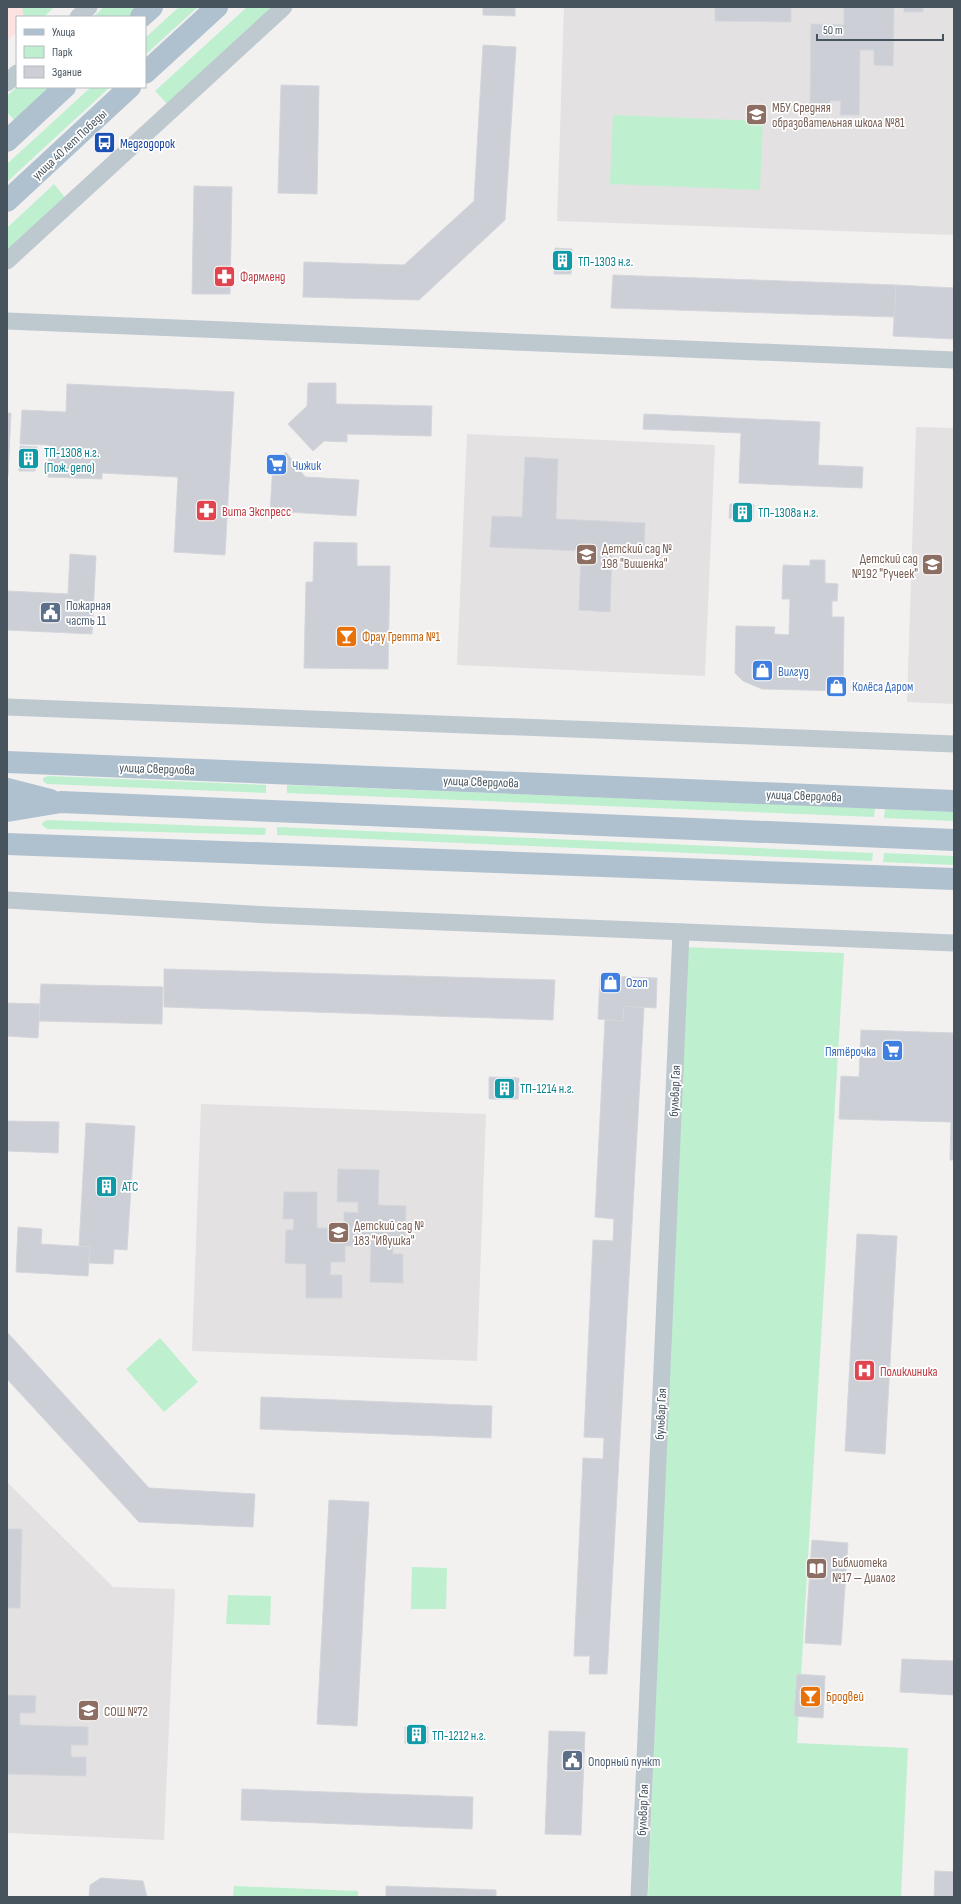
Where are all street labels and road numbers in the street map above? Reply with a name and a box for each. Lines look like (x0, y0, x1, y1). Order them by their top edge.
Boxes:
street label: улица 40 лет Победы (29, 106, 110, 183)
street label: улица Свердлова (119, 760, 195, 778)
street label: улица Свердлова (443, 773, 519, 791)
street label: улица Свердлова (766, 787, 842, 805)
street label: бульвар Гая (666, 1065, 684, 1117)
street label: бульвар Гая (652, 1388, 670, 1440)
street label: бульвар Гая (634, 1784, 652, 1836)

